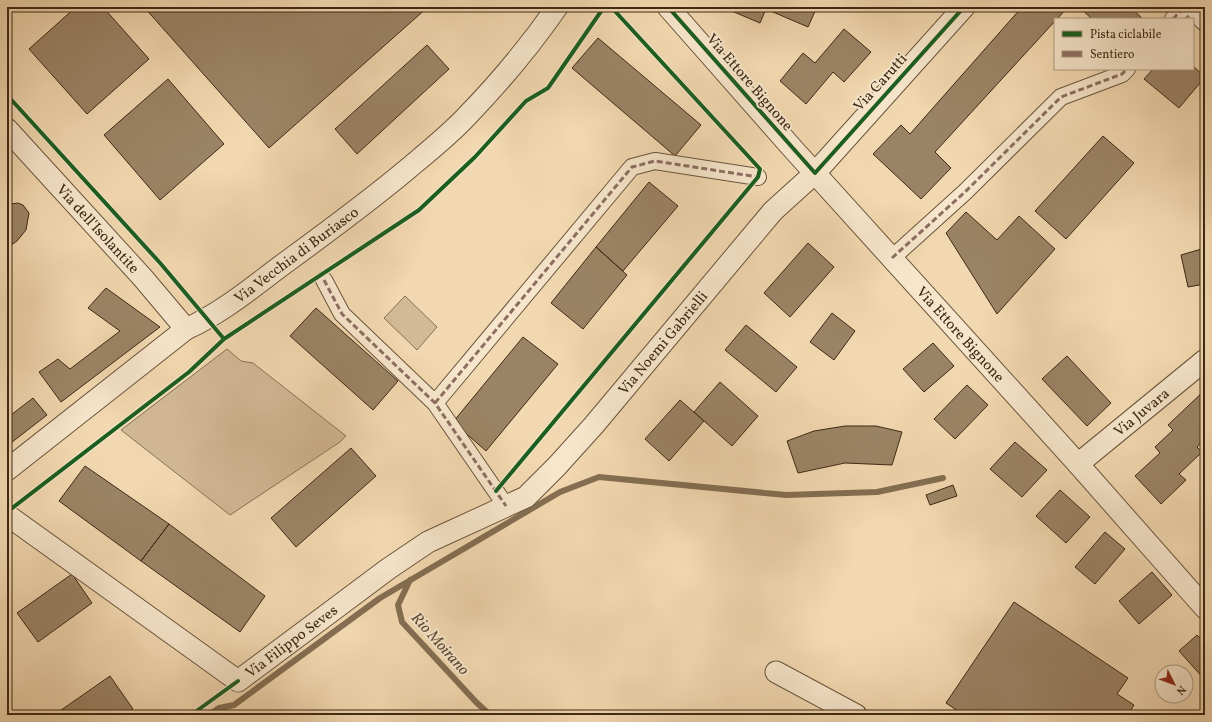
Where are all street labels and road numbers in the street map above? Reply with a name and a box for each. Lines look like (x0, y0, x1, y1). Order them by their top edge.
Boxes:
street label: Via Ettore Bignone (701, 30, 797, 136)
street label: Via Carutti (849, 49, 913, 117)
street label: Via dell'Isolantite (51, 180, 143, 279)
street label: Via Vecchia di Buriasco (231, 203, 364, 309)
street label: Via Ettore Bignone (911, 283, 1008, 388)
street label: Via Noemi Gabrielli (614, 287, 714, 400)
street label: Via Juvara (1110, 384, 1175, 442)
street label: Via Filippo Seves (242, 601, 343, 684)

